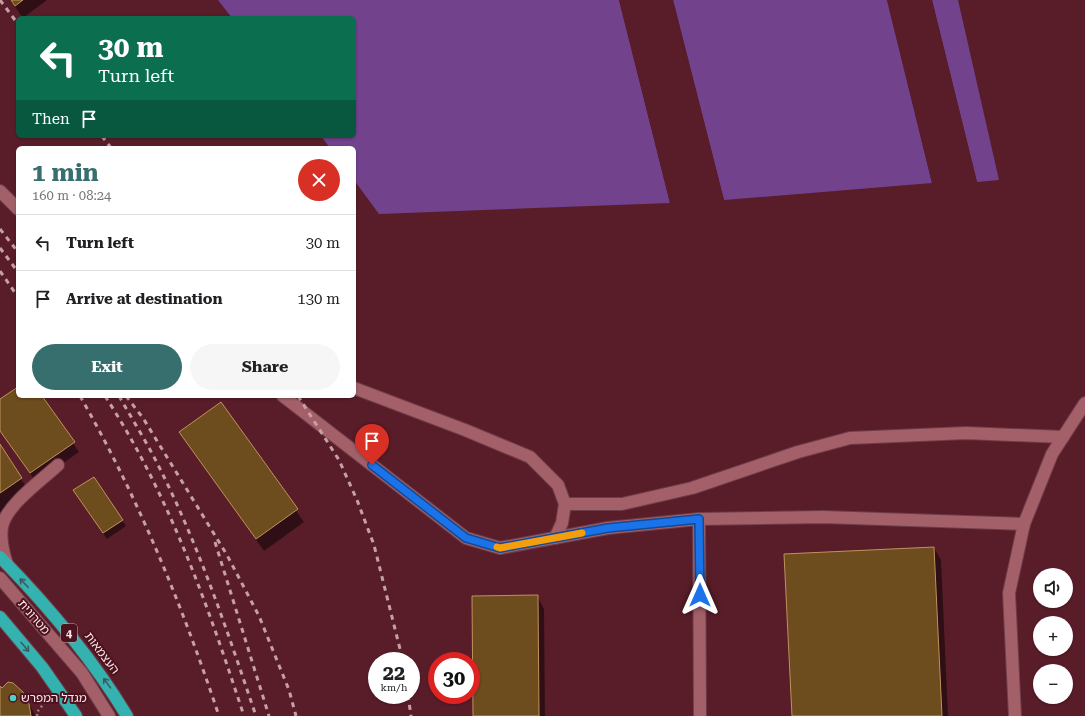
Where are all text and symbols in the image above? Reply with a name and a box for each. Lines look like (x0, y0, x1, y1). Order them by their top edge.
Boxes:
text: 30 m (98, 31, 163, 64)
icon: left (32, 32, 84, 84)
text: Turn left (98, 65, 174, 86)
icon: arrive (78, 108, 100, 130)
text: Then (32, 110, 70, 128)
text: 1 min (32, 159, 99, 187)
button: close (298, 159, 340, 201)
text: 160 m · 08:24 (32, 188, 111, 203)
icon: left (32, 232, 54, 254)
text: Turn left (66, 234, 134, 252)
text: 30 m (306, 234, 340, 252)
icon: arrive (32, 288, 54, 310)
text: Arrive at destination (66, 290, 222, 308)
text: 130 m (297, 290, 340, 308)
button: Exit (32, 344, 182, 390)
button: Share (190, 344, 340, 390)
pin (355, 424, 389, 465)
icon: arrive (361, 430, 383, 452)
map controls (1033, 568, 1073, 704)
button: sound (1033, 568, 1073, 608)
position arrow (679, 574, 721, 616)
one-way arrow (19, 578, 29, 588)
street label: מטרונית (15, 597, 53, 637)
button: + (1033, 616, 1073, 656)
road number: 4 (61, 624, 77, 642)
street label: העצמאות (82, 629, 122, 677)
one-way arrow (20, 641, 29, 652)
speed limit sign: 30 (428, 652, 480, 704)
text: 22 (383, 661, 405, 685)
button: − (1033, 664, 1073, 704)
one-way arrow (102, 678, 111, 689)
text: km/h (381, 682, 407, 693)
place label: מגדל המפרש (21, 691, 87, 705)
marker: מגדל המפרש (8, 693, 18, 703)

